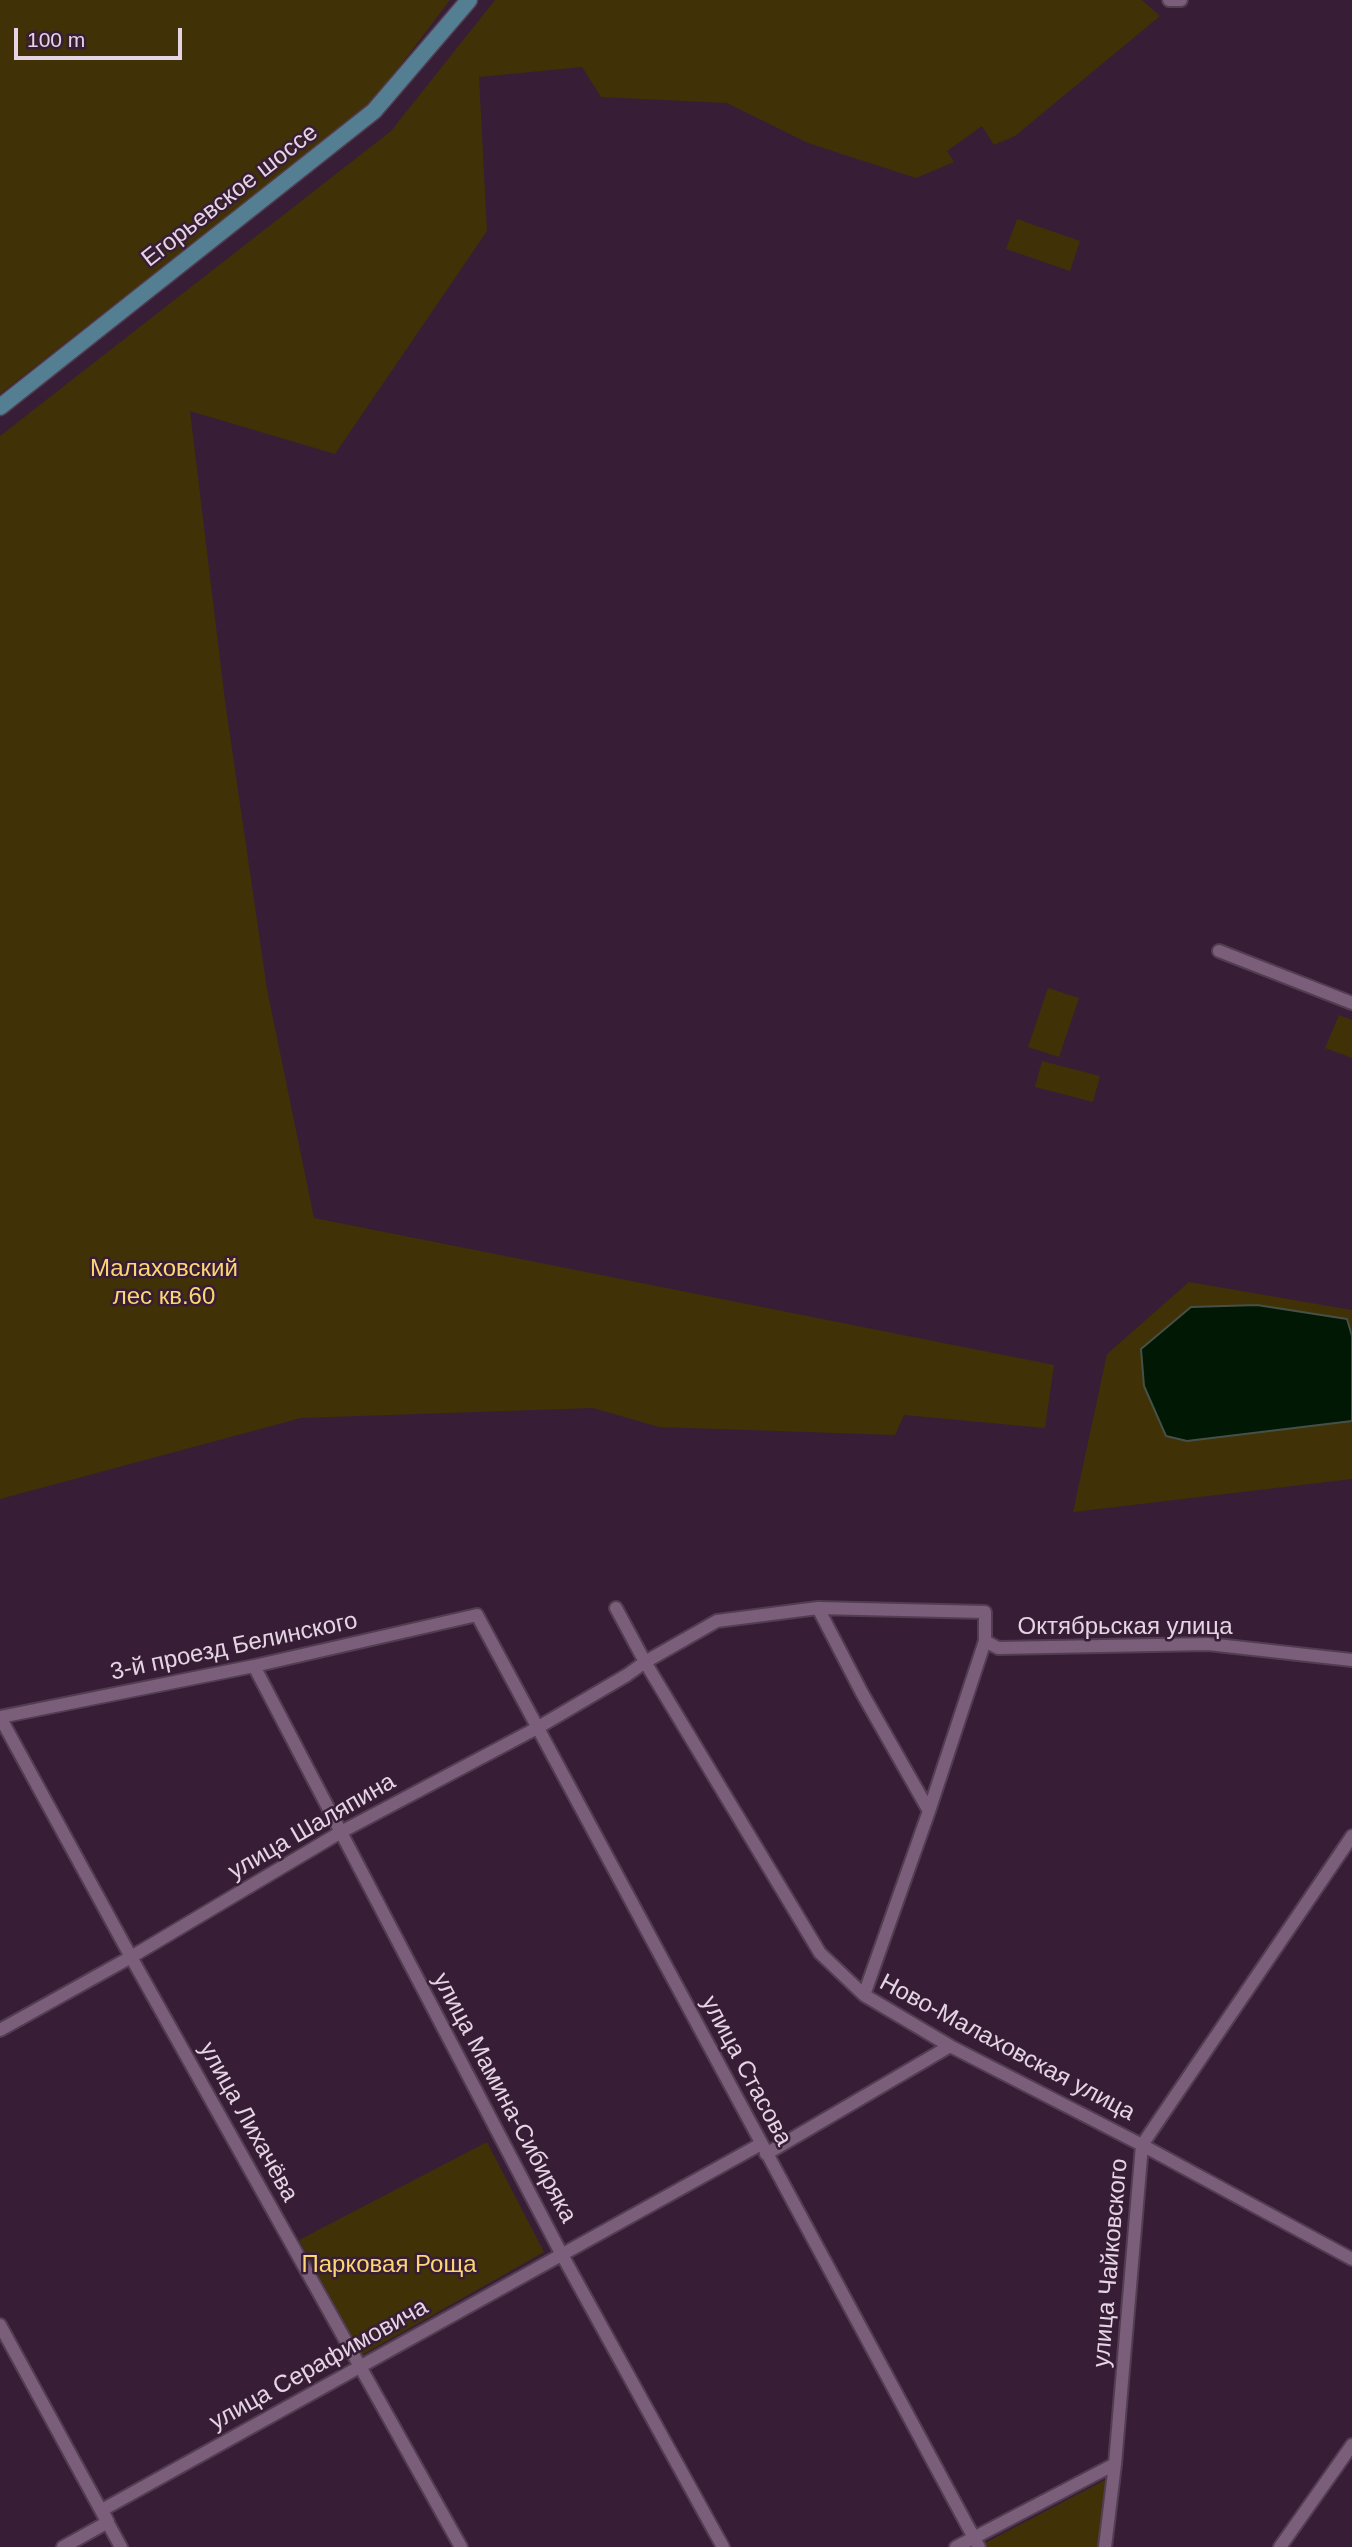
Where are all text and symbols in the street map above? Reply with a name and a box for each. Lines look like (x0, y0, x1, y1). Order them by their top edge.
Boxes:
scale bar (18, 14, 186, 58)
text: 100 m (27, 28, 85, 51)
street label: Егорьевское шоссе (136, 118, 324, 274)
park label: Малаховский лес кв.60 (90, 1255, 238, 1311)
street label: 3-й проезд Белинского (108, 1607, 360, 1687)
street label: Октябрьская улица (1017, 1613, 1233, 1641)
street label: улица Шаляпина (223, 1768, 401, 1886)
street label: улица Мамина-Сибиряка (426, 1968, 582, 2228)
street label: Ново-Малаховская улица (874, 1968, 1140, 2128)
street label: улица Стасова (694, 1991, 798, 2151)
street label: улица Лихачёва (192, 2037, 304, 2207)
street label: улица Чайковского (1088, 2157, 1134, 2369)
park label: Парковая Роща (302, 2251, 476, 2279)
street label: улица Серафимовича (205, 2293, 433, 2437)

